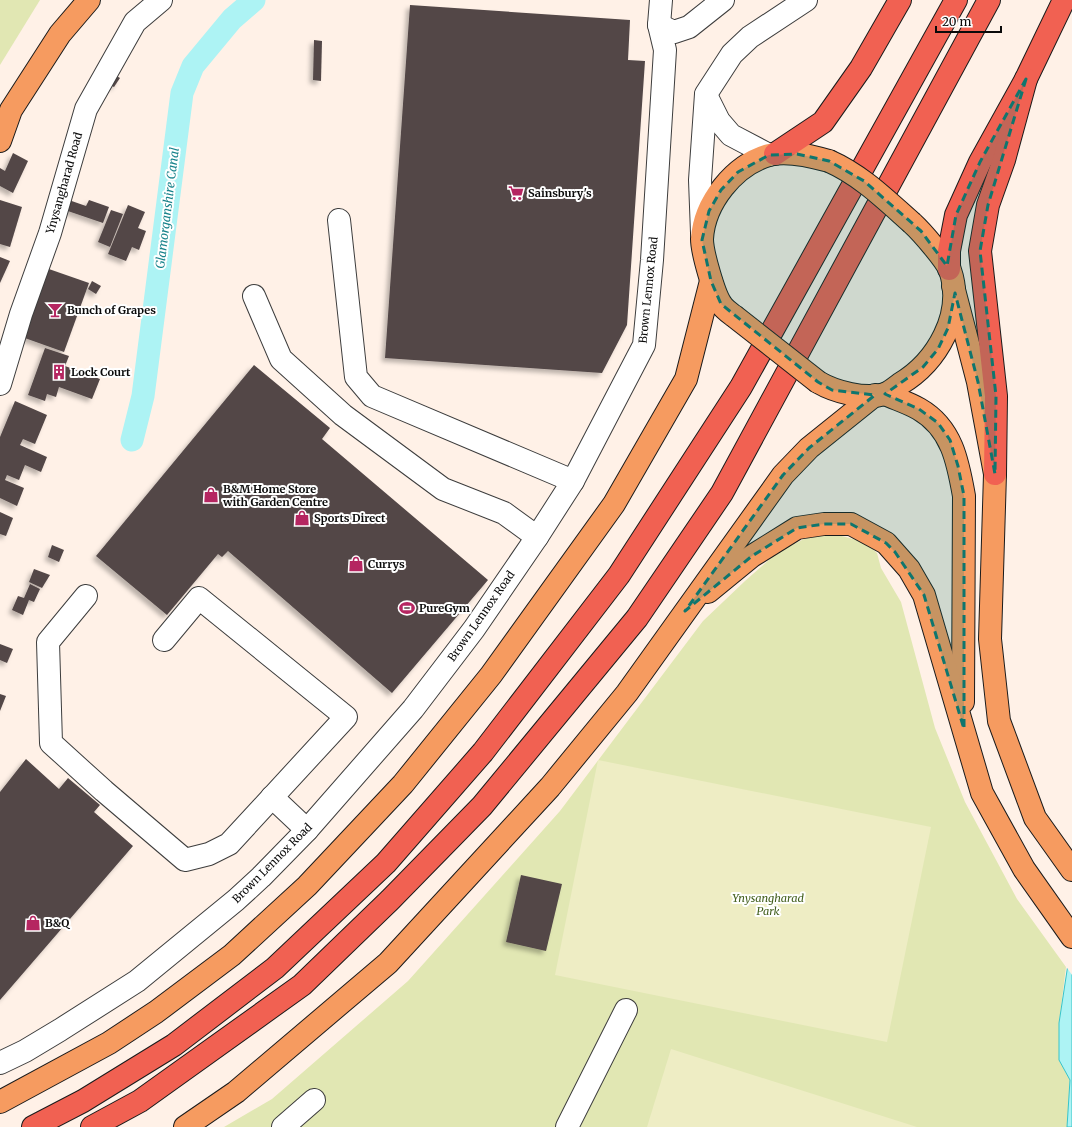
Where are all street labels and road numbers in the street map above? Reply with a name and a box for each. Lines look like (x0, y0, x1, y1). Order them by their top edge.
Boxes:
street label: Ynysangharad Road (43, 130, 85, 236)
street label: Brown Lennox Road (635, 236, 661, 344)
street label: Brown Lennox Road (445, 568, 518, 664)
street label: Brown Lennox Road (229, 820, 315, 906)

